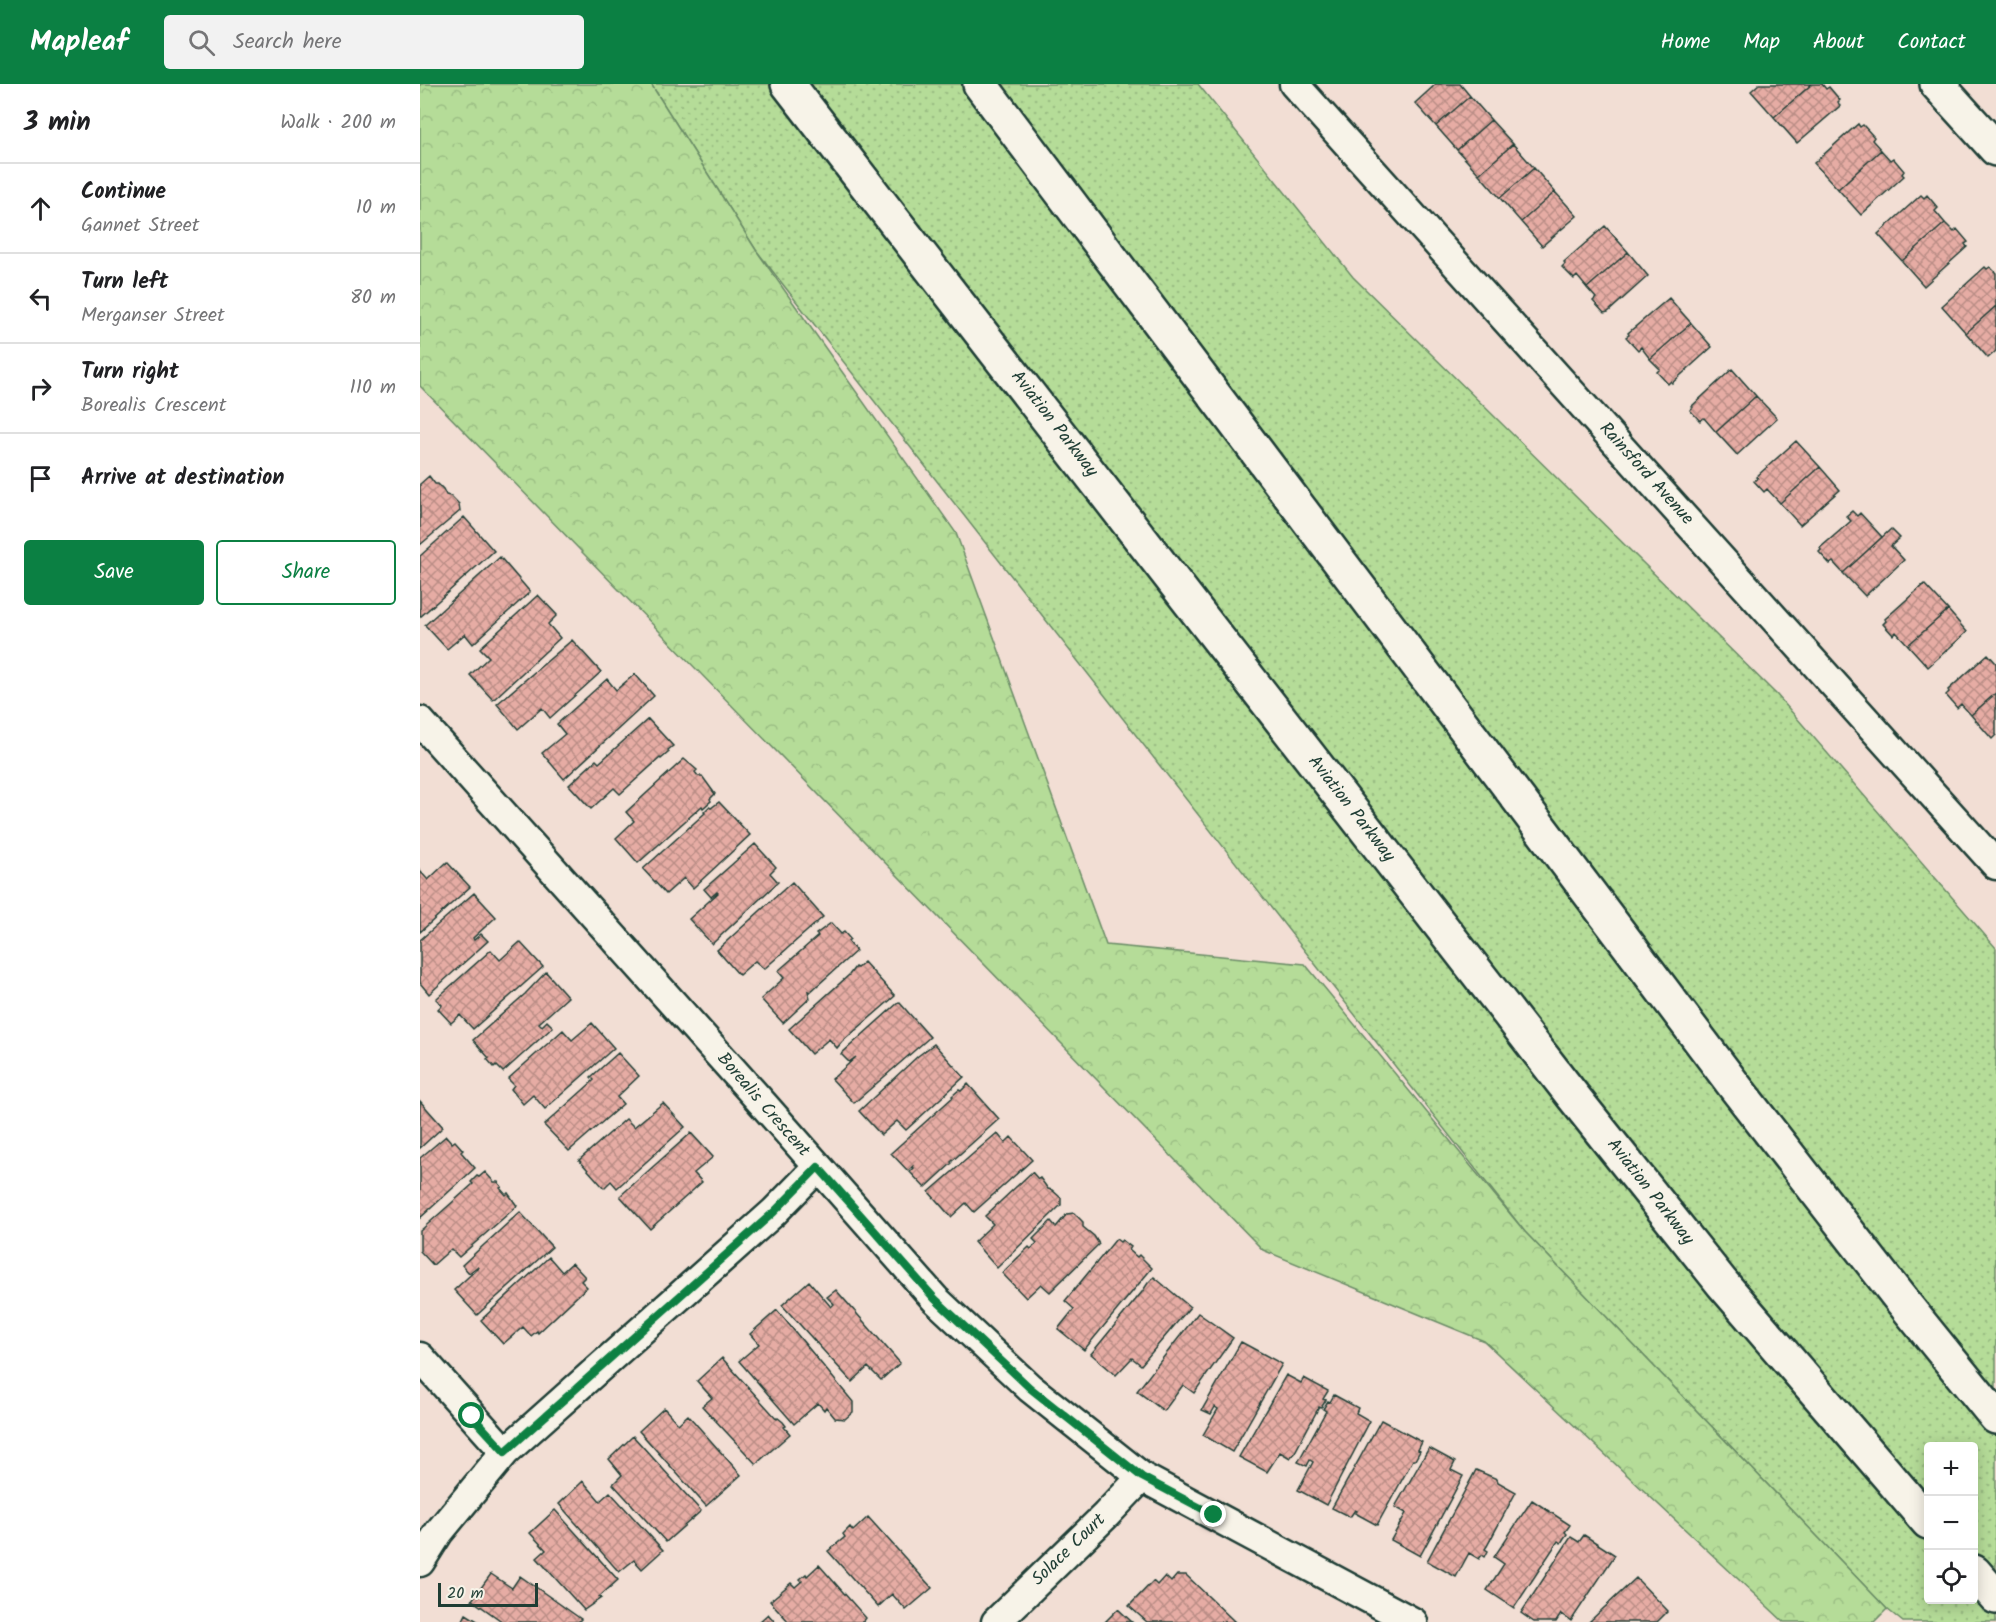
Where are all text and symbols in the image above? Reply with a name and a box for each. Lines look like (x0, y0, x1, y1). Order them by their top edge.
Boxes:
search box (164, 15, 584, 69)
text: Mapleaf (30, 20, 128, 65)
text: Search here (233, 25, 342, 60)
icon: search (185, 26, 218, 59)
text: Home (1661, 26, 1710, 59)
text: Map (1743, 26, 1780, 59)
text: About (1813, 26, 1864, 59)
text: Contact (1897, 26, 1966, 59)
text: 3 min (24, 102, 91, 144)
text: Walk · 200 m (280, 107, 396, 139)
text: Continue (81, 175, 166, 210)
icon: ahead (24, 192, 57, 225)
text: 10 m (356, 192, 396, 224)
text: Gannet Street (81, 210, 199, 242)
text: Turn left (81, 265, 168, 300)
icon: left (24, 282, 57, 315)
text: 80 m (350, 282, 396, 314)
text: Merganser Street (81, 300, 225, 332)
text: Turn right (81, 355, 179, 390)
street label: Aviation Parkway (1003, 364, 1106, 484)
icon: right (24, 372, 57, 405)
text: 110 m (350, 372, 396, 404)
text: Borealis Crescent (81, 390, 226, 422)
street label: Rainsford Avenue (1592, 416, 1700, 532)
text: Arrive at destination (81, 461, 284, 496)
icon: arrive (24, 462, 57, 495)
button: Save (24, 540, 204, 605)
button: Share (216, 540, 396, 605)
street label: Aviation Parkway (1300, 749, 1403, 869)
street label: Borealis Crescent (709, 1046, 818, 1165)
street label: Aviation Parkway (1599, 1132, 1702, 1252)
route start (458, 1402, 484, 1428)
map controls (1924, 1442, 1978, 1604)
button: + (1924, 1442, 1978, 1496)
button: − (1924, 1496, 1978, 1550)
route end (1200, 1501, 1226, 1527)
street label: Solace Court (1025, 1506, 1114, 1593)
button: locate (1924, 1550, 1978, 1604)
scale bar (438, 1580, 538, 1608)
text: 20 m (447, 1581, 483, 1606)

